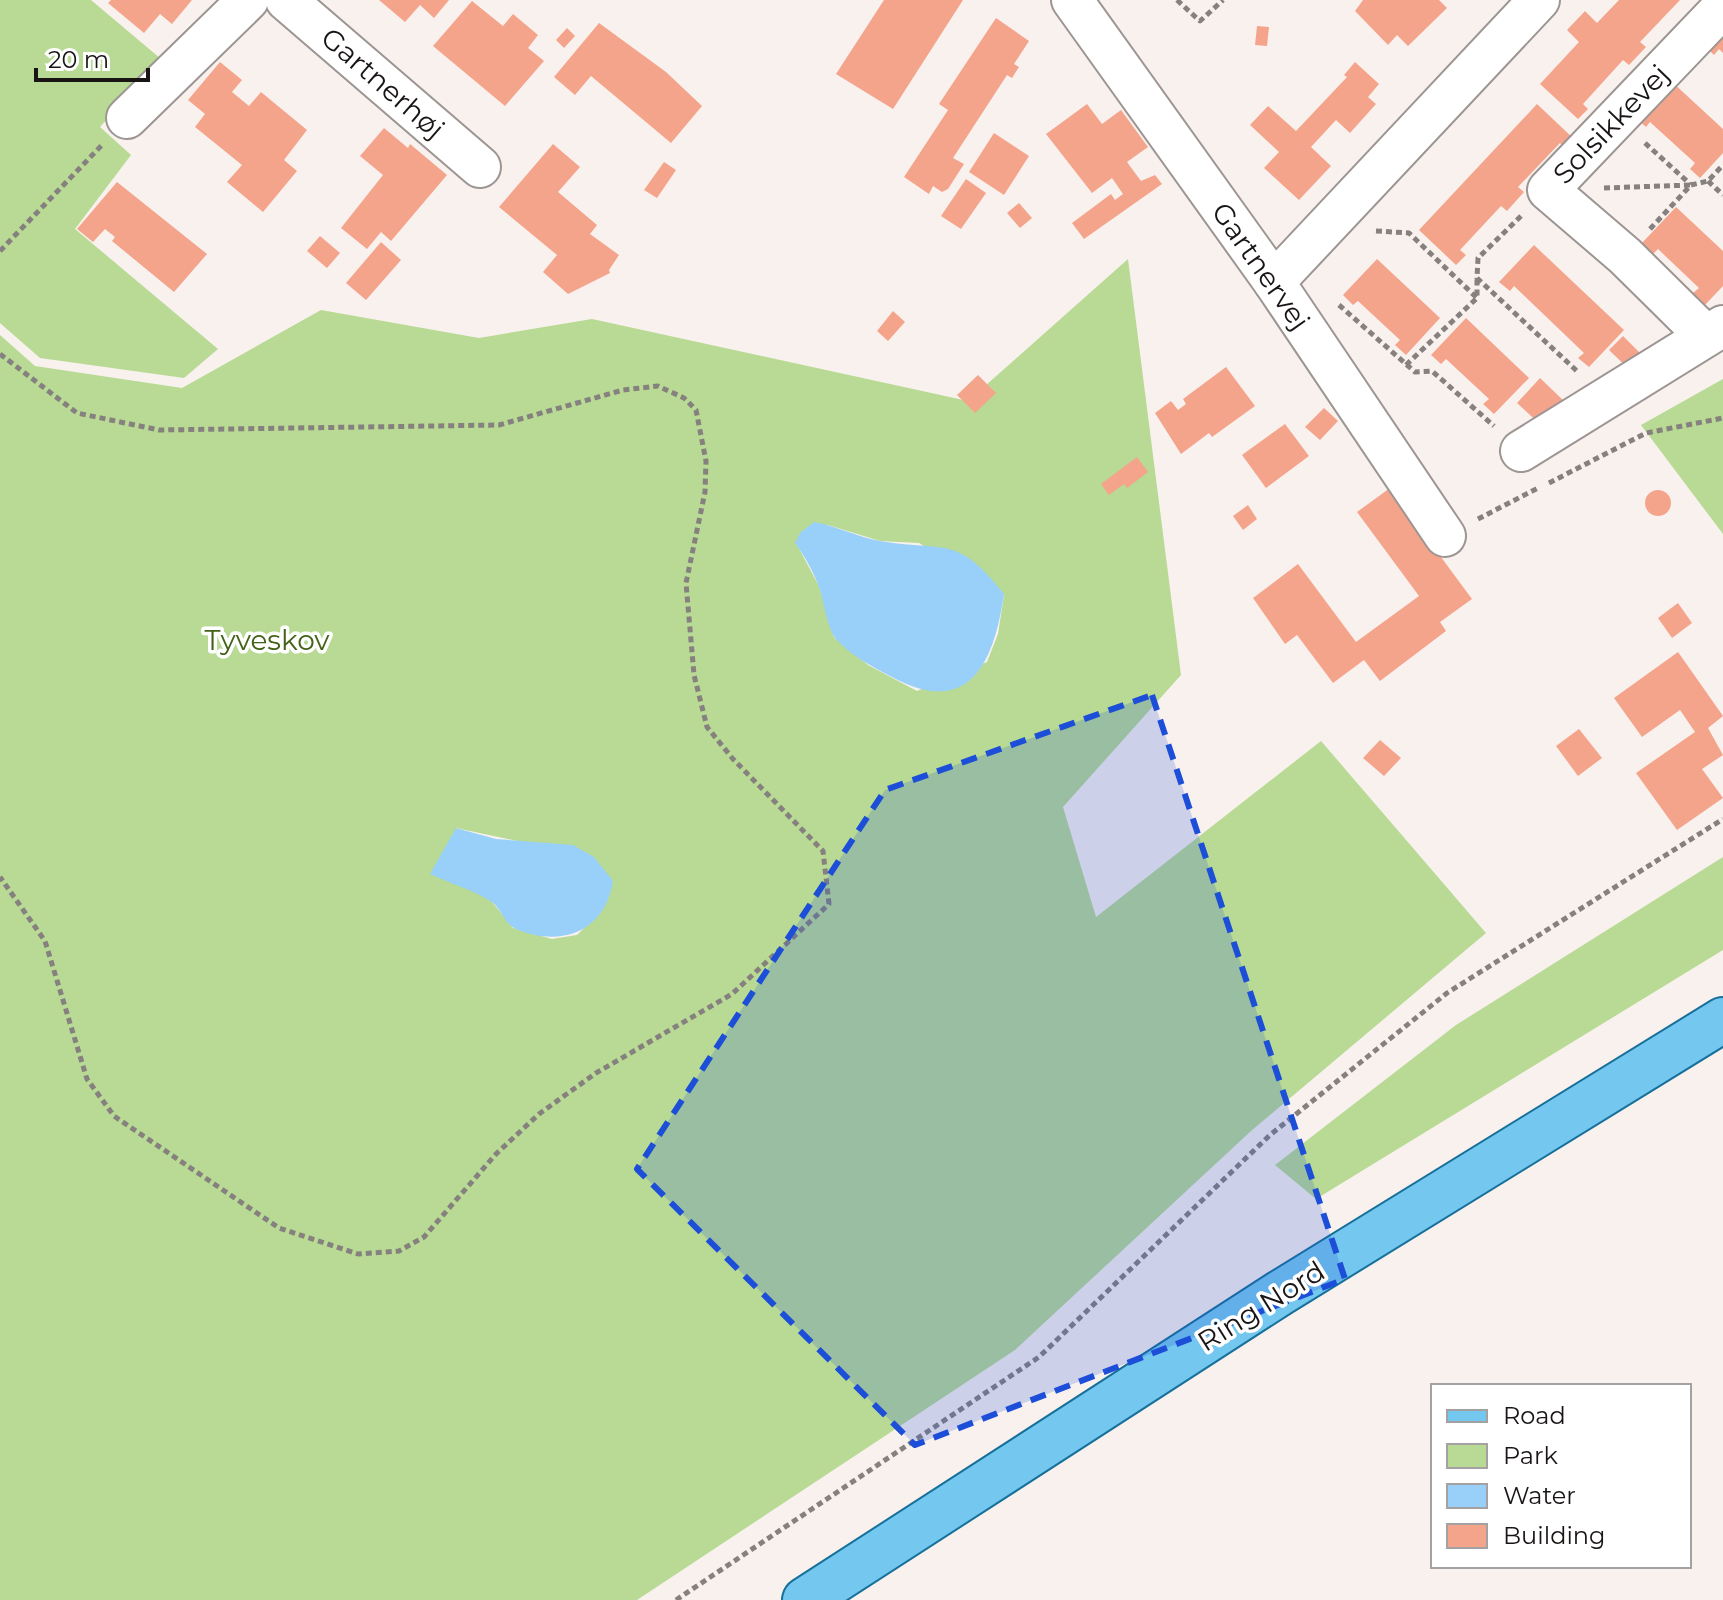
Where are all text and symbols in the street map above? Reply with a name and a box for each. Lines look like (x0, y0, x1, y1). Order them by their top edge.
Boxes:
street label: Gartnerhøj (314, 20, 452, 146)
scale bar (36, 32, 148, 82)
text: 20 m (48, 45, 109, 74)
street label: Solsikkevej (1546, 57, 1676, 191)
street label: Gartnervej (1205, 196, 1317, 336)
park label: Tyveskov (205, 623, 330, 657)
street label: Ring Nord (1191, 1254, 1331, 1358)
legend (1431, 1384, 1691, 1568)
text: Road (1503, 1401, 1566, 1430)
text: Park (1503, 1441, 1558, 1470)
text: Water (1503, 1481, 1576, 1510)
text: Building (1503, 1521, 1606, 1550)

